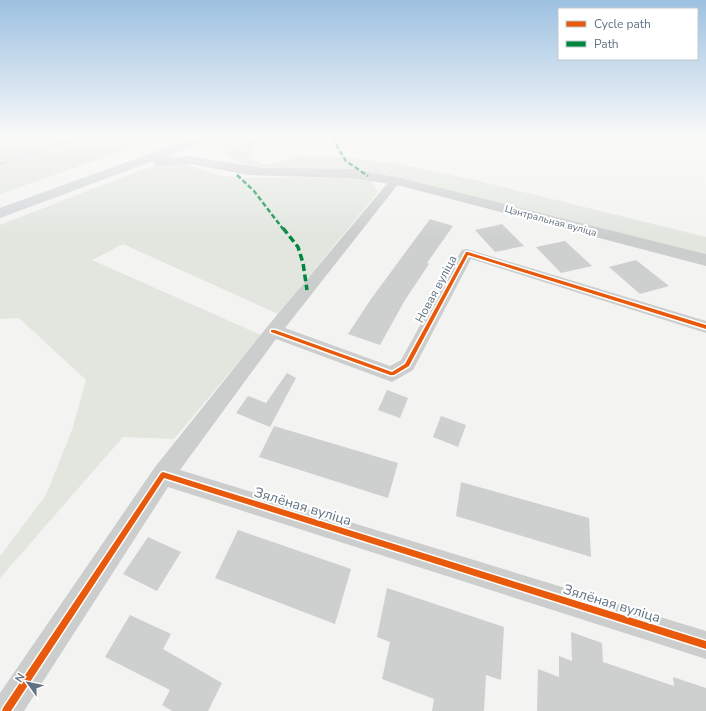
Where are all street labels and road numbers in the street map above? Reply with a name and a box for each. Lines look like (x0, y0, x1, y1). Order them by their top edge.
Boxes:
street label: Цэнтральная вуліца (503, 202, 598, 240)
street label: Новая вуліца (411, 252, 461, 326)
street label: Зялёная вуліца (252, 483, 354, 530)
street label: Зялёная вуліца (561, 580, 663, 627)

